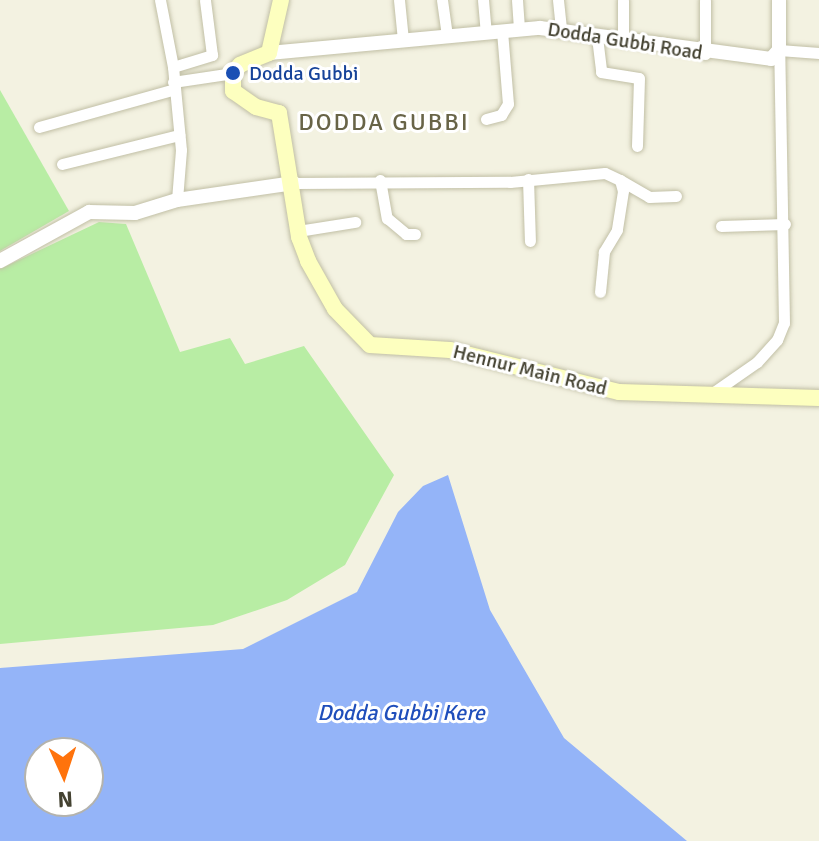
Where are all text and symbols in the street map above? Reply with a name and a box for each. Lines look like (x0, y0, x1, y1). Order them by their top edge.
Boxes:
street label: Dodda Gubbi Road (546, 17, 704, 65)
place label: Dodda Gubbi (249, 61, 358, 85)
marker: Dodda Gubbi (224, 64, 242, 82)
district label: DODDA GUBBI (298, 109, 470, 137)
street label: Hennur Main Road (451, 339, 609, 401)
water label: Dodda Gubbi Kere (317, 700, 485, 726)
north arrow (24, 737, 104, 817)
text: N (57, 786, 74, 813)

